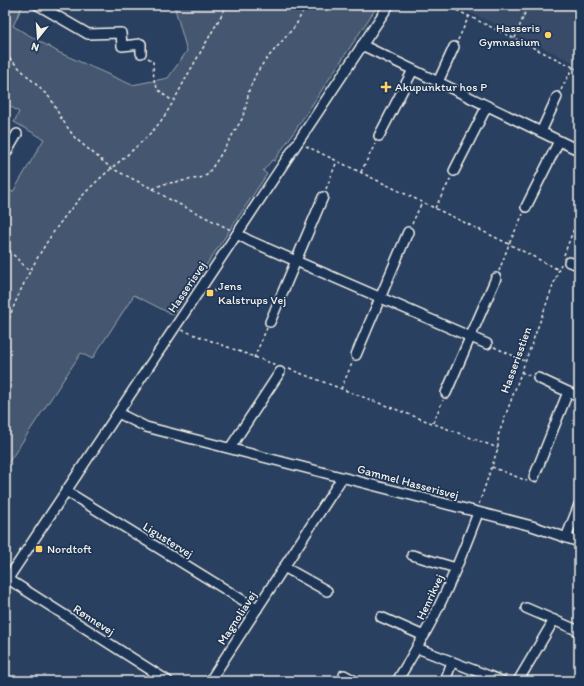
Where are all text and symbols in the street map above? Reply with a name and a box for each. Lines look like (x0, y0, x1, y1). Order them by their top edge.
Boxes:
north arrow (18, 18, 58, 58)
place label: Hasseris Gymnasium (479, 21, 540, 49)
marker: Hasseris Gymnasium (543, 30, 553, 40)
text: N (30, 40, 41, 54)
place label: Akupunktur hos P (395, 80, 487, 94)
marker: Akupunktur hos P (380, 81, 392, 93)
street label: Hasserisvej (165, 259, 209, 315)
place label: Jens Kalstrups Vej (218, 279, 286, 307)
marker: Jens Kalstrups Vej (205, 288, 215, 298)
street label: Hasserisstien (498, 325, 535, 395)
street label: Gammel Hasserisvej (356, 462, 460, 502)
street label: Ligustervej (140, 519, 196, 561)
place label: Nordtoft (47, 542, 92, 556)
marker: Nordtoft (34, 544, 44, 554)
street label: Henrikvej (413, 572, 447, 622)
street label: Magnoliavej (214, 589, 260, 647)
street label: Rønnevej (71, 601, 117, 639)

